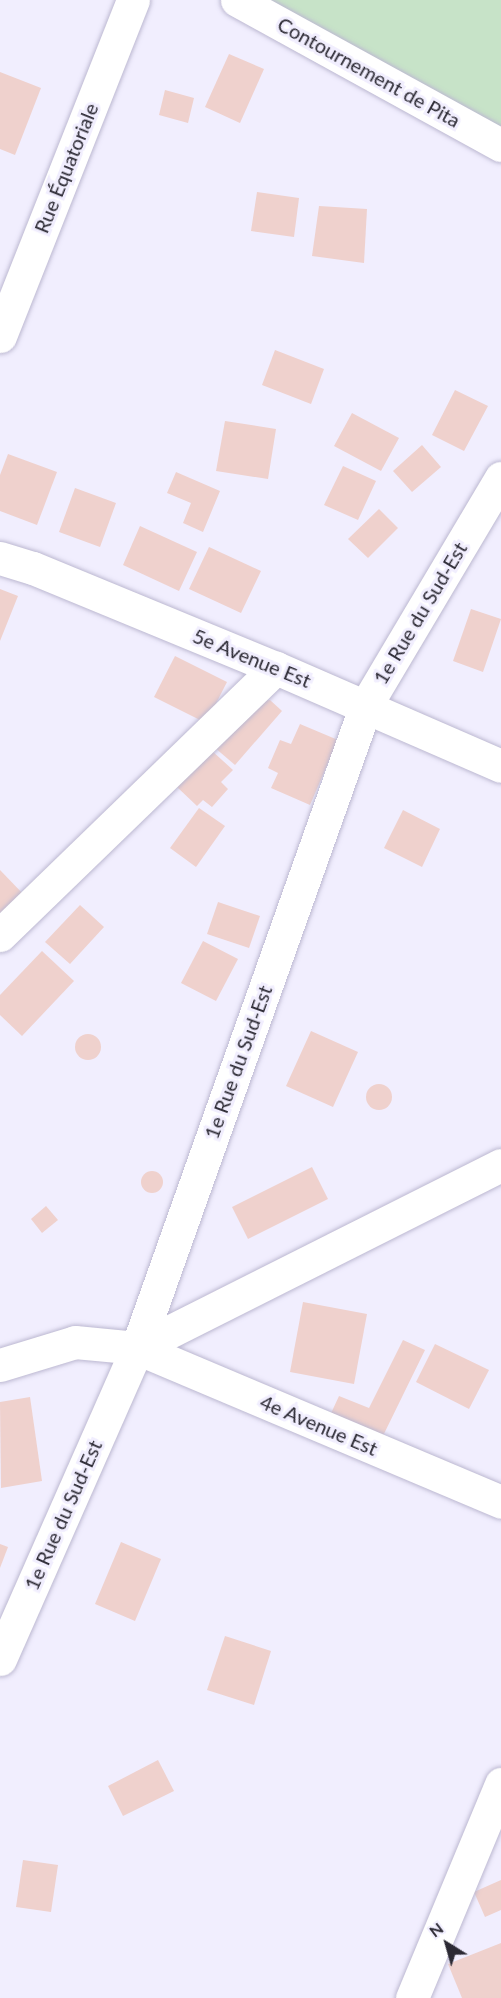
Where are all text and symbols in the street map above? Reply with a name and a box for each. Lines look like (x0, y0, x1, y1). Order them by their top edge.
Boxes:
street label: Contournement de Pita (273, 12, 465, 132)
street label: Rue Équatoriale (29, 100, 103, 236)
street label: 1e Rue du Sud-Est (368, 538, 472, 688)
street label: 5e Avenue Est (189, 623, 315, 693)
street label: 1e Rue du Sud-Est (199, 982, 277, 1142)
street label: 4e Avenue Est (256, 1389, 382, 1461)
street label: 1e Rue du Sud-Est (19, 1436, 107, 1594)
north arrow (417, 1914, 477, 1974)
text: N (425, 1918, 447, 1941)

